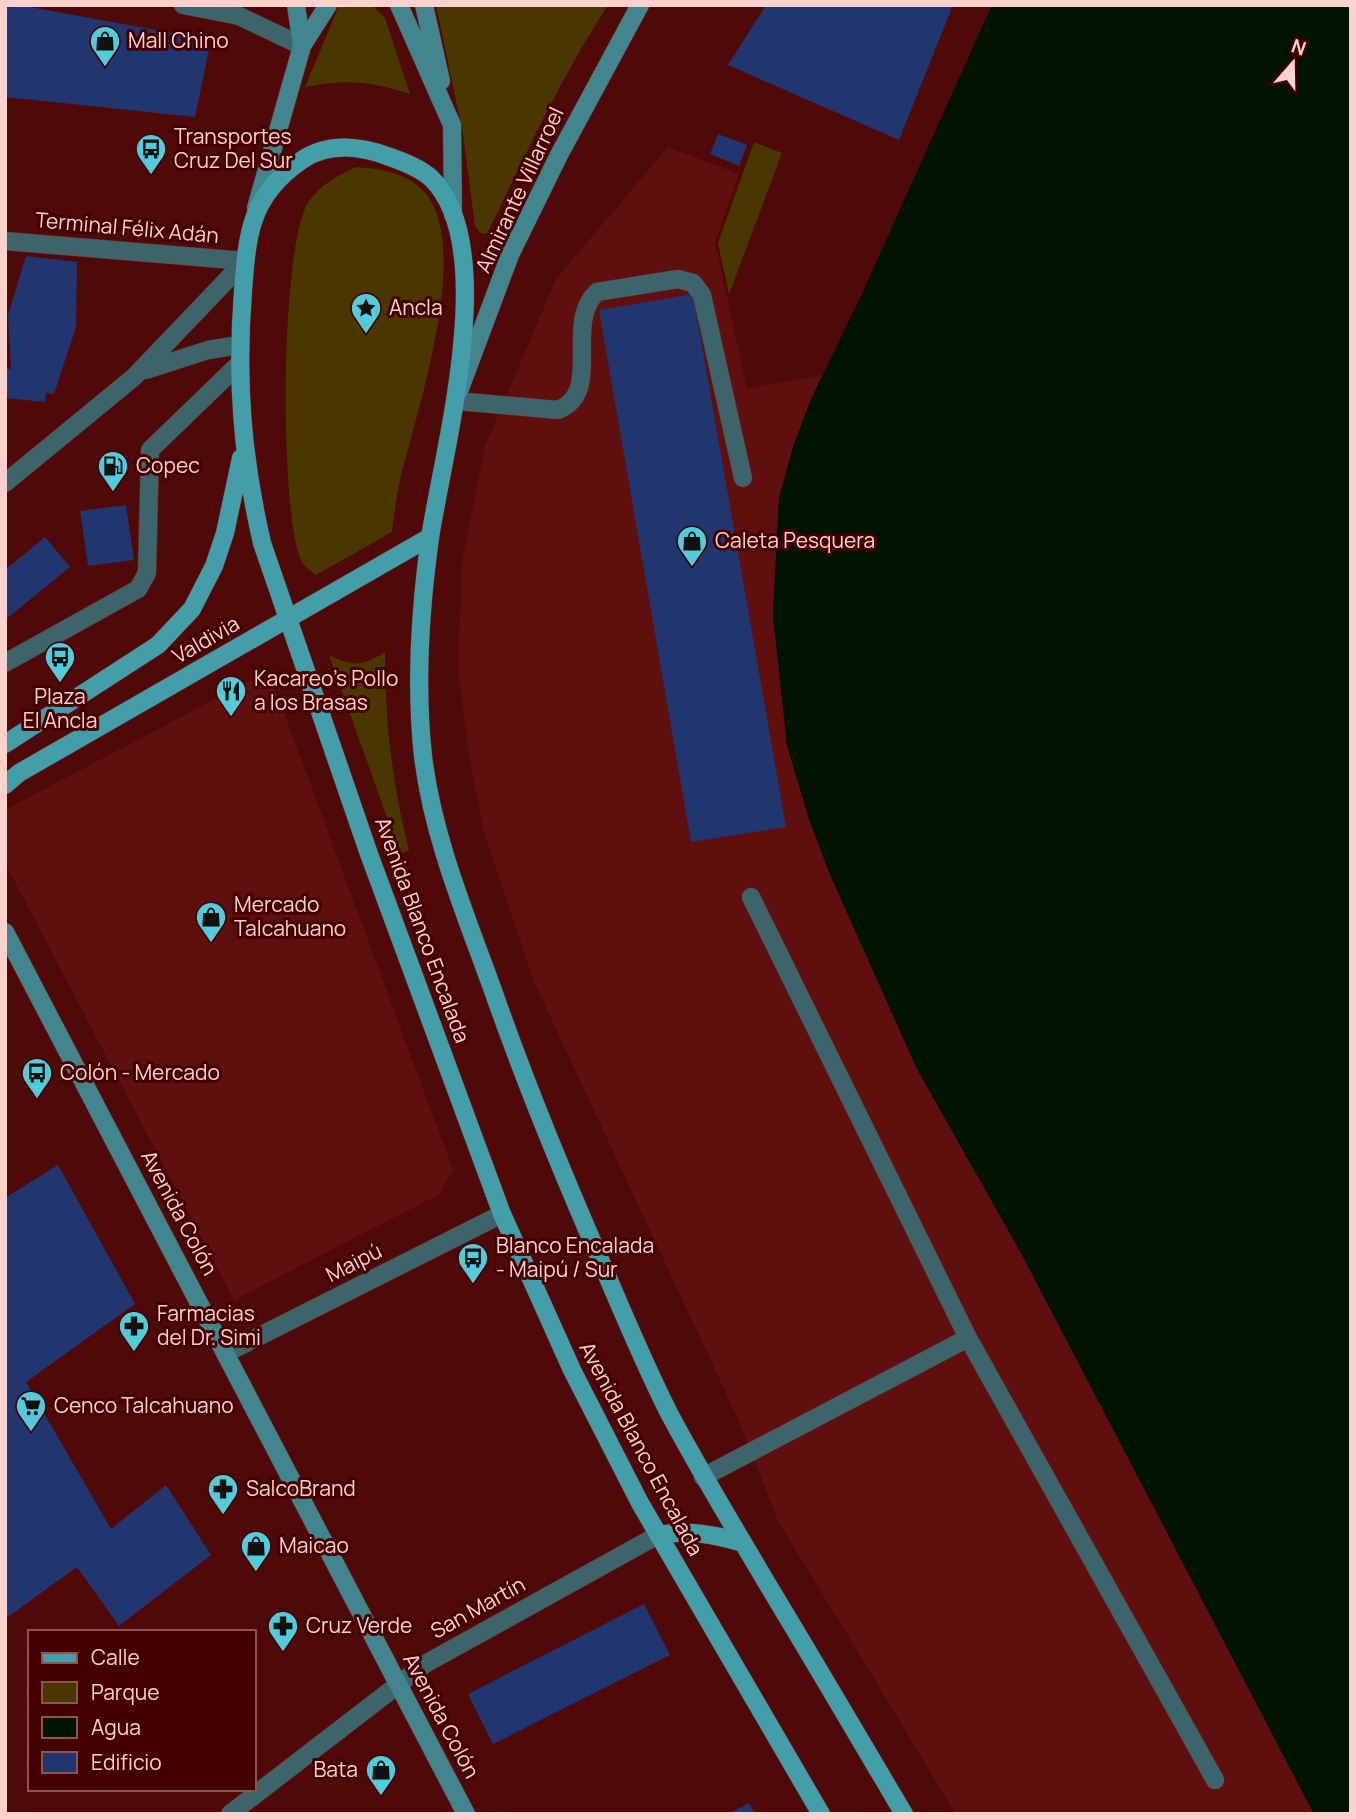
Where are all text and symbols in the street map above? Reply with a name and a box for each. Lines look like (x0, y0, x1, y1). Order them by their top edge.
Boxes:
shop icon: Mall Chino (88, 24, 122, 68)
place label: Mall Chino (128, 26, 229, 54)
north arrow (1258, 28, 1328, 98)
text: N (1288, 32, 1310, 62)
street label: Almirante Villarroel (468, 102, 570, 277)
place label: Transportes Cruz Del Sur (174, 122, 293, 174)
bus stop icon: Transportes Cruz Del Sur (134, 132, 168, 176)
street label: Terminal Félix Adán (34, 205, 220, 249)
place icon: Ancla (349, 291, 383, 335)
place label: Ancla (389, 293, 443, 321)
fuel station icon: Copec (96, 449, 130, 493)
place label: Copec (136, 451, 200, 479)
shop icon: Caleta Pesquera (675, 524, 709, 568)
place label: Caleta Pesquera (715, 526, 875, 554)
street label: Valdivia (167, 609, 244, 669)
bus stop icon: Plaza El Ancla (43, 640, 77, 684)
place label: Kacareo's Pollo a los Brasas (254, 664, 398, 716)
restaurant icon: Kacareo's Pollo a los Brasas (214, 674, 248, 718)
place label: Plaza El Ancla (23, 682, 97, 734)
street label: Avenida Blanco Encalada (369, 813, 477, 1046)
place label: Mercado Talcahuano (234, 890, 346, 942)
shop icon: Mercado Talcahuano (194, 900, 228, 944)
bus stop icon: Colón - Mercado (20, 1056, 54, 1100)
place label: Colón - Mercado (60, 1058, 220, 1086)
street label: Avenida Colón (135, 1145, 225, 1280)
place label: Blanco Encalada - Maipú / Sur (496, 1231, 654, 1283)
street label: Maipú (321, 1236, 386, 1288)
bus stop icon: Blanco Encalada - Maipú / Sur (456, 1241, 490, 1285)
place label: Farmacias del Dr. Simi (157, 1299, 261, 1351)
pharmacy icon: Farmacias del Dr. Simi (117, 1309, 151, 1353)
street label: Avenida Blanco Encalada (574, 1337, 710, 1560)
supermarket icon: Cenco Talcahuano (14, 1389, 48, 1433)
place label: Cenco Talcahuano (54, 1391, 234, 1419)
pharmacy icon: SalcoBrand (206, 1472, 240, 1516)
place label: SalcoBrand (246, 1474, 356, 1502)
shop icon: Maicao (239, 1529, 273, 1573)
place label: Maicao (279, 1531, 349, 1559)
street label: San Martín (425, 1570, 530, 1645)
pharmacy icon: Cruz Verde (266, 1609, 300, 1653)
place label: Cruz Verde (306, 1611, 412, 1639)
legend (28, 1630, 256, 1791)
text: Calle (91, 1643, 140, 1671)
street label: Avenida Colón (397, 1648, 487, 1783)
text: Parque (91, 1678, 160, 1706)
text: Agua (91, 1713, 141, 1741)
text: Edificio (91, 1748, 162, 1776)
shop icon: Bata (364, 1753, 398, 1797)
place label: Bata (313, 1755, 358, 1783)

